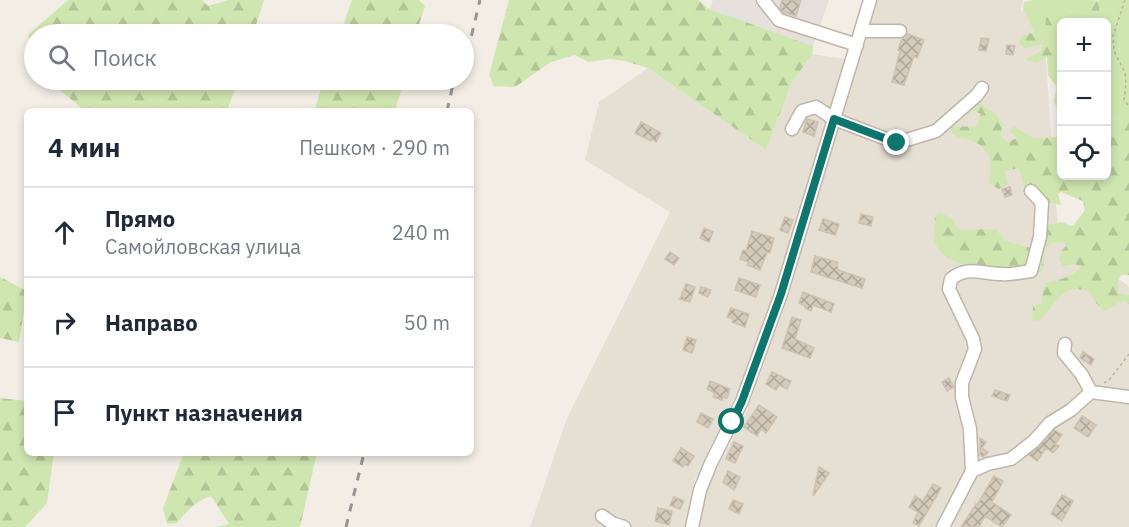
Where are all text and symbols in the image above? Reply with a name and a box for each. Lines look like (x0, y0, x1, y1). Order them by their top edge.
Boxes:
map controls (1057, 18, 1111, 180)
button: + (1057, 18, 1111, 72)
search box (24, 24, 474, 90)
icon: search (45, 41, 78, 74)
text: Поиск (93, 43, 157, 72)
button: − (1057, 72, 1111, 126)
button: locate (1057, 126, 1111, 180)
route end (883, 129, 909, 155)
text: 4 мин (48, 130, 120, 164)
text: Пешком · 290 m (299, 134, 450, 161)
text: Прямо (105, 204, 175, 233)
icon: ahead (48, 216, 81, 249)
text: 240 m (392, 219, 450, 246)
text: Самойловская улица (105, 233, 301, 260)
icon: right (48, 306, 81, 339)
text: Направо (105, 308, 198, 337)
text: 50 m (404, 309, 450, 336)
icon: arrive (48, 396, 81, 429)
text: Пункт назначения (105, 398, 303, 427)
route start (718, 408, 744, 434)

